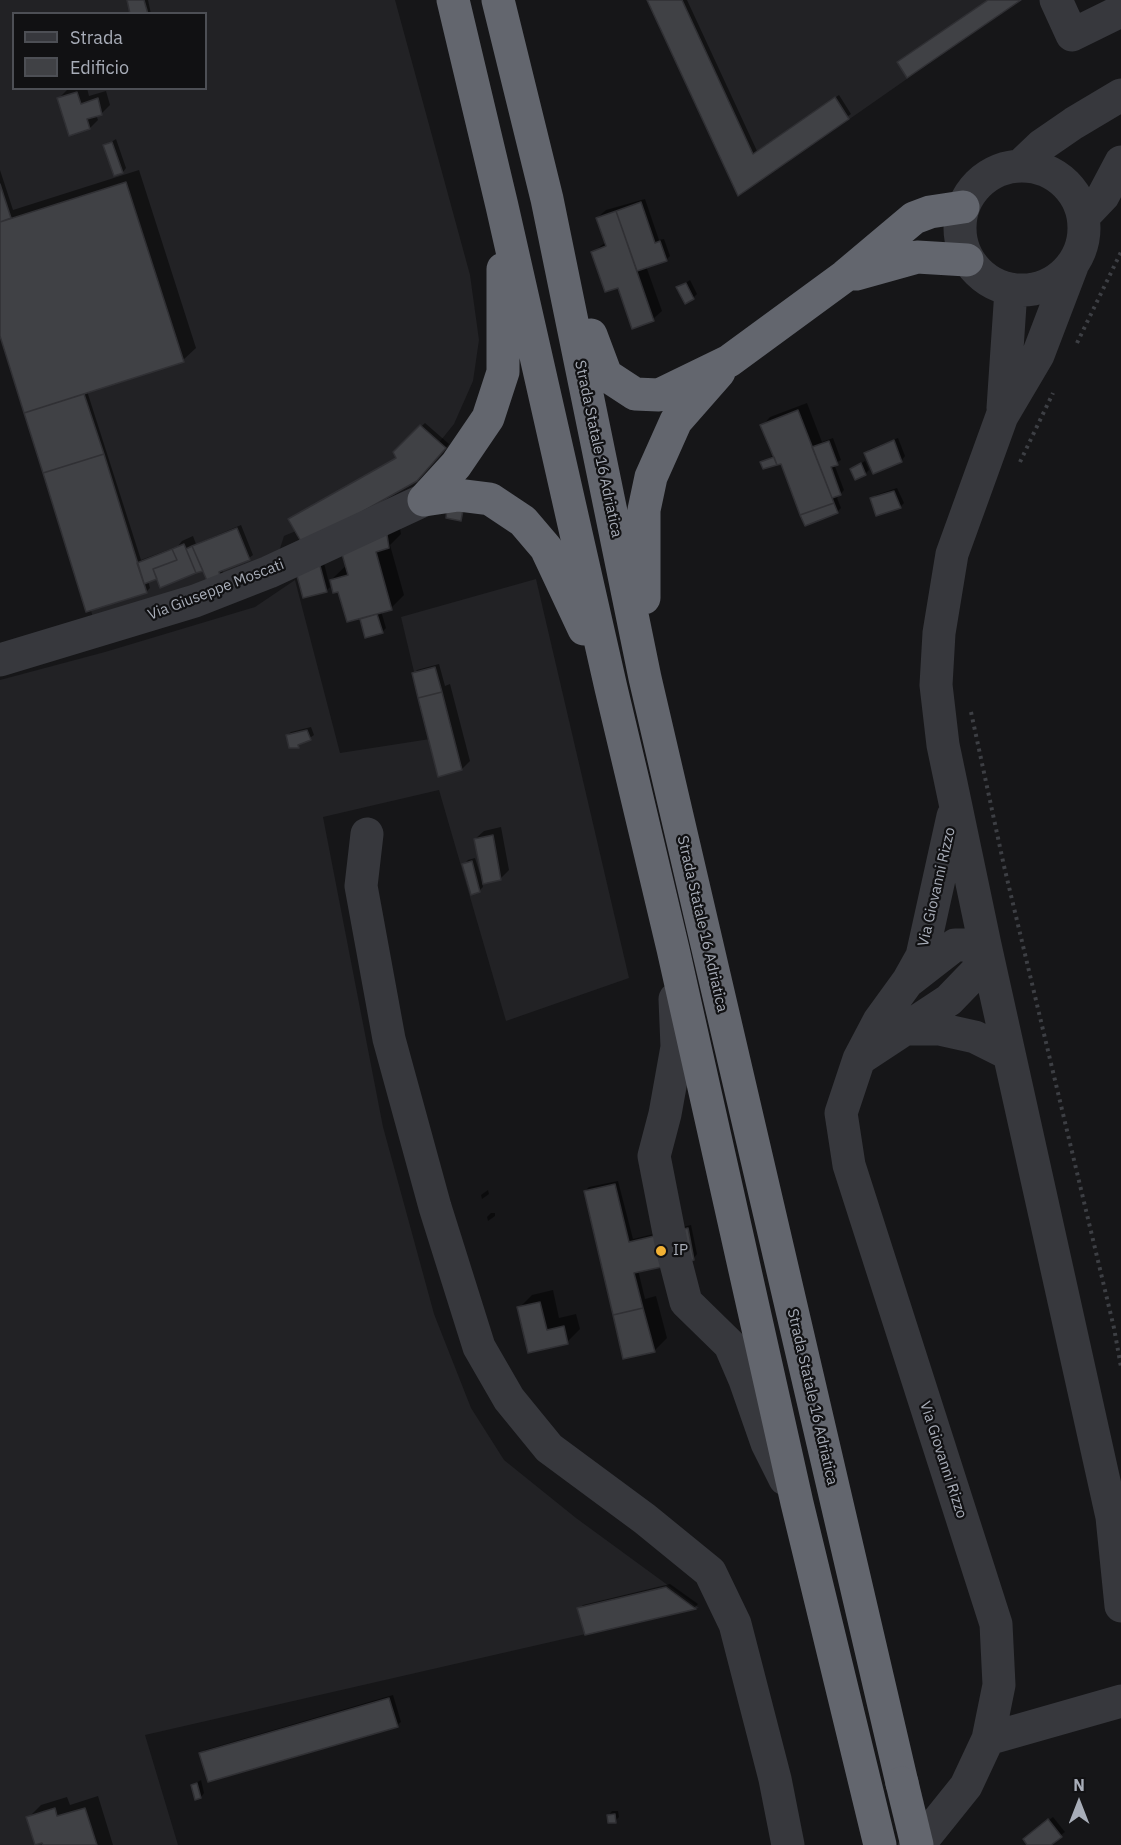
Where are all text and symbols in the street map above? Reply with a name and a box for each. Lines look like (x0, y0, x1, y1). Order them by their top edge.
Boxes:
legend (12, 12, 207, 90)
text: Strada (70, 26, 123, 49)
text: Edificio (70, 56, 129, 79)
street label: Strada Statale 16 Adriatica (570, 359, 626, 539)
street label: Via Giuseppe Moscati (145, 556, 287, 624)
street label: Via Giovanni Rizzo (915, 826, 959, 948)
street label: Strada Statale 16 Adriatica (673, 834, 731, 1014)
place label: IP (673, 1242, 688, 1260)
marker: IP (654, 1244, 668, 1258)
street label: Strada Statale 16 Adriatica (783, 1307, 841, 1487)
street label: Via Giovanni Rizzo (916, 1399, 970, 1521)
north arrow (1049, 1773, 1109, 1833)
text: N (1073, 1775, 1085, 1795)

